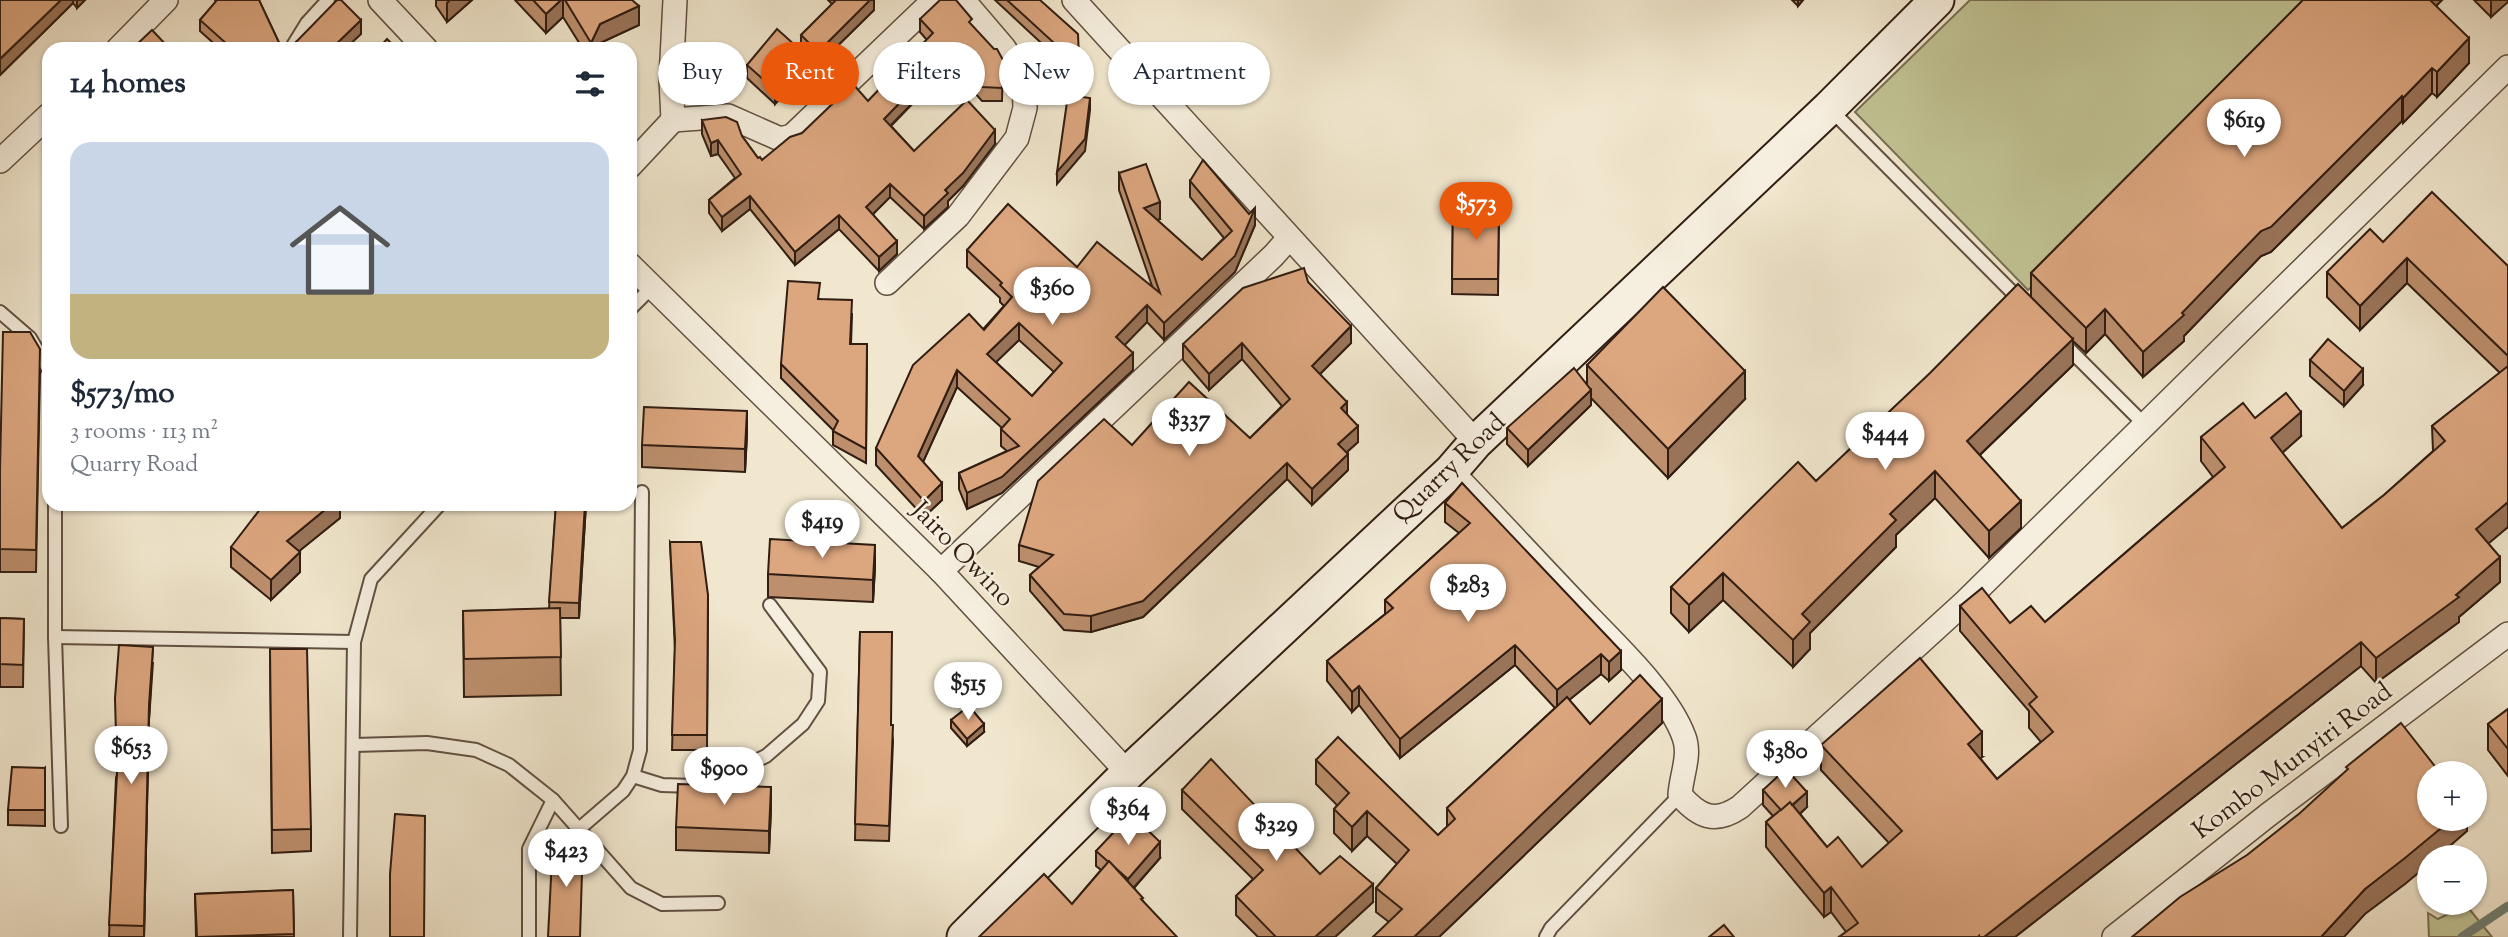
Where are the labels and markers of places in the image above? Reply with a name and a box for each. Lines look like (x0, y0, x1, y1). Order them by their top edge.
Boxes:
pin: $619 (2203, 100, 2285, 159)
pin: $573 (1435, 182, 1517, 242)
pin: $360 (1011, 268, 1093, 327)
pin: $337 (1148, 398, 1230, 458)
pin: $444 (1844, 412, 1926, 472)
pin: $419 (781, 500, 863, 560)
pin: $283 (1427, 564, 1509, 624)
pin: $515 (927, 662, 1009, 722)
pin: $653 (90, 726, 172, 786)
pin: $380 (1744, 730, 1826, 790)
pin: $900 (683, 748, 765, 807)
pin: $364 (1087, 788, 1169, 847)
pin: $329 (1235, 804, 1317, 863)
pin: $423 (525, 830, 607, 889)

